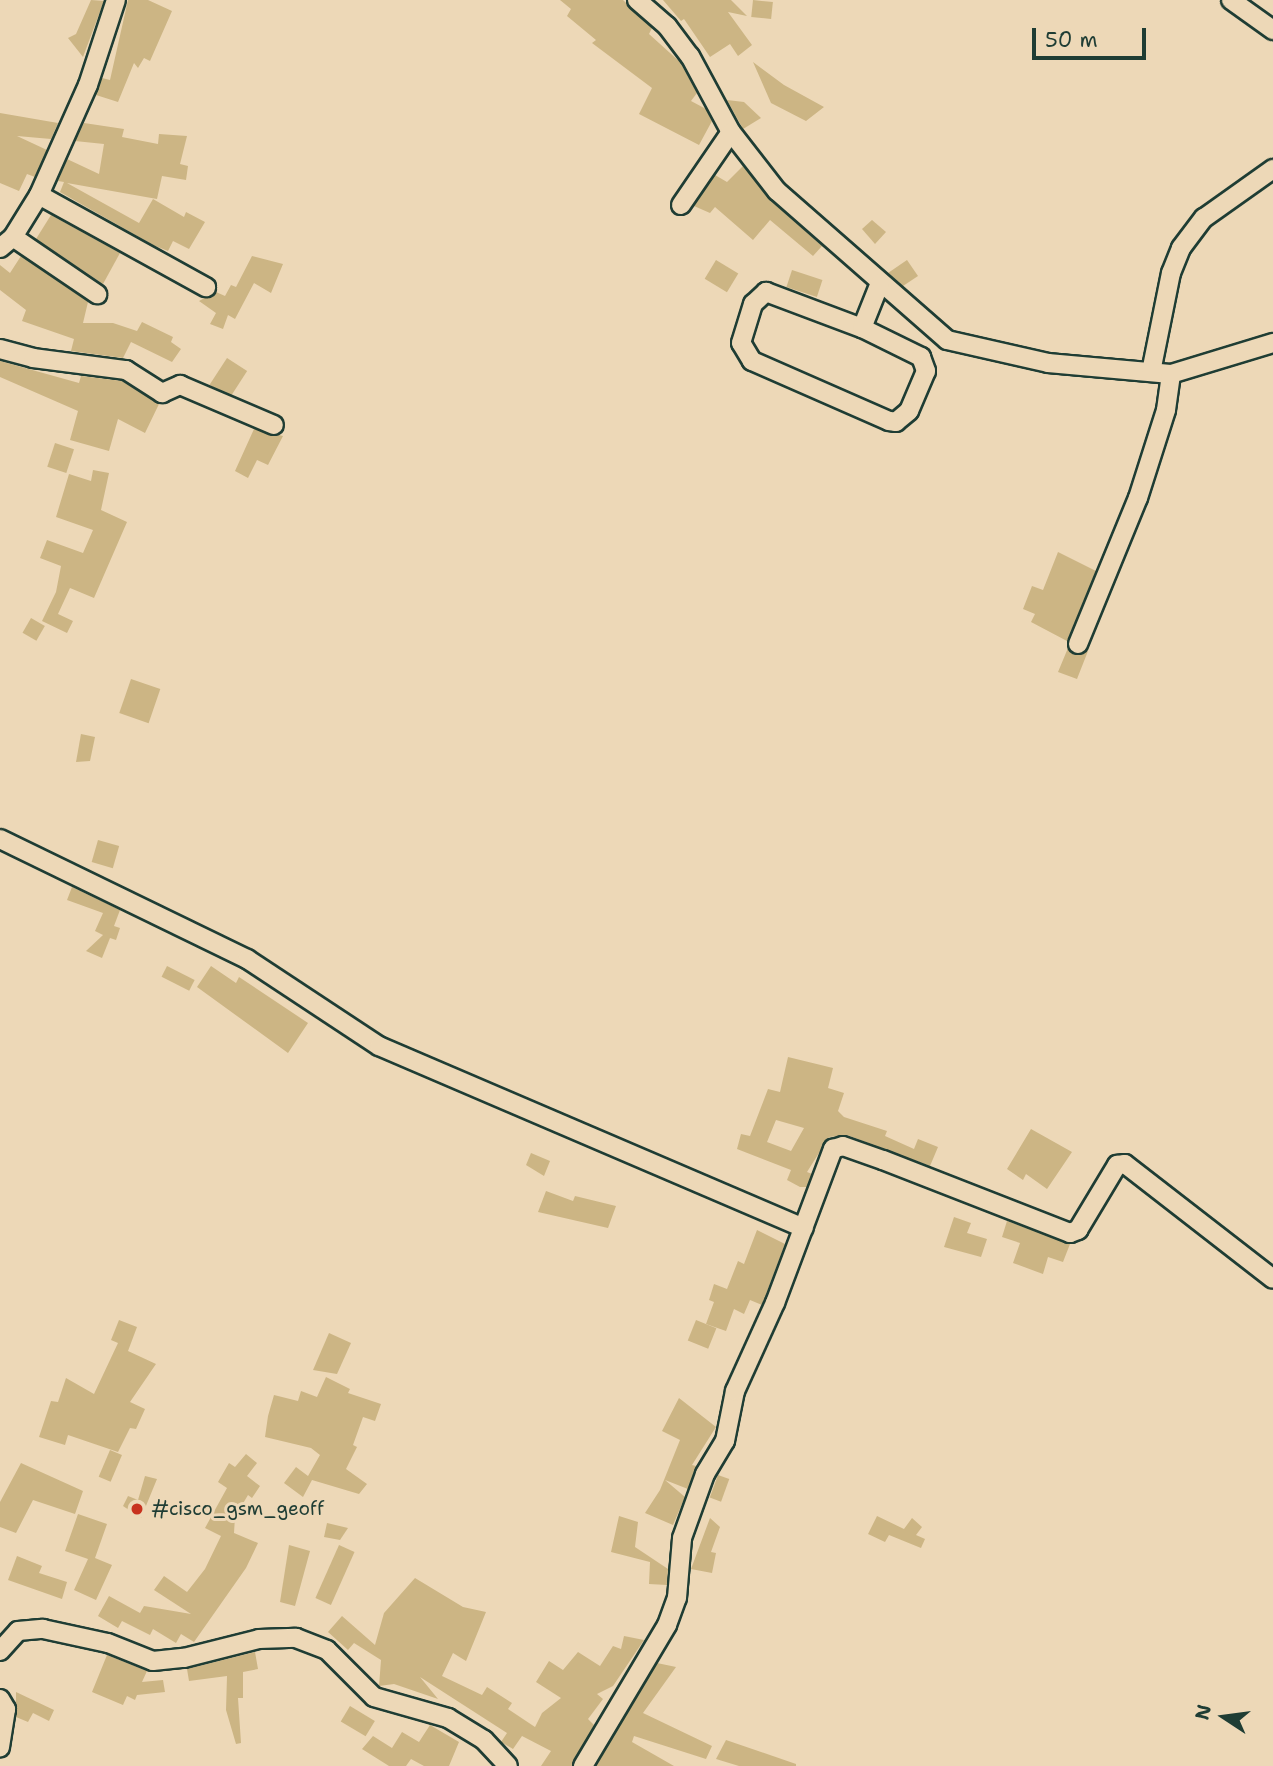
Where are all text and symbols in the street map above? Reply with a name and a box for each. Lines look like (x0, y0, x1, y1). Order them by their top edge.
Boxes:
scale bar (1035, 14, 1149, 58)
text: 50 m (1045, 26, 1098, 54)
place label: #cisco_gsm_geoff (151, 1498, 324, 1520)
marker: #cisco_gsm_geoff (129, 1501, 145, 1517)
north arrow (1189, 1682, 1259, 1752)
text: N (1189, 1702, 1217, 1722)

